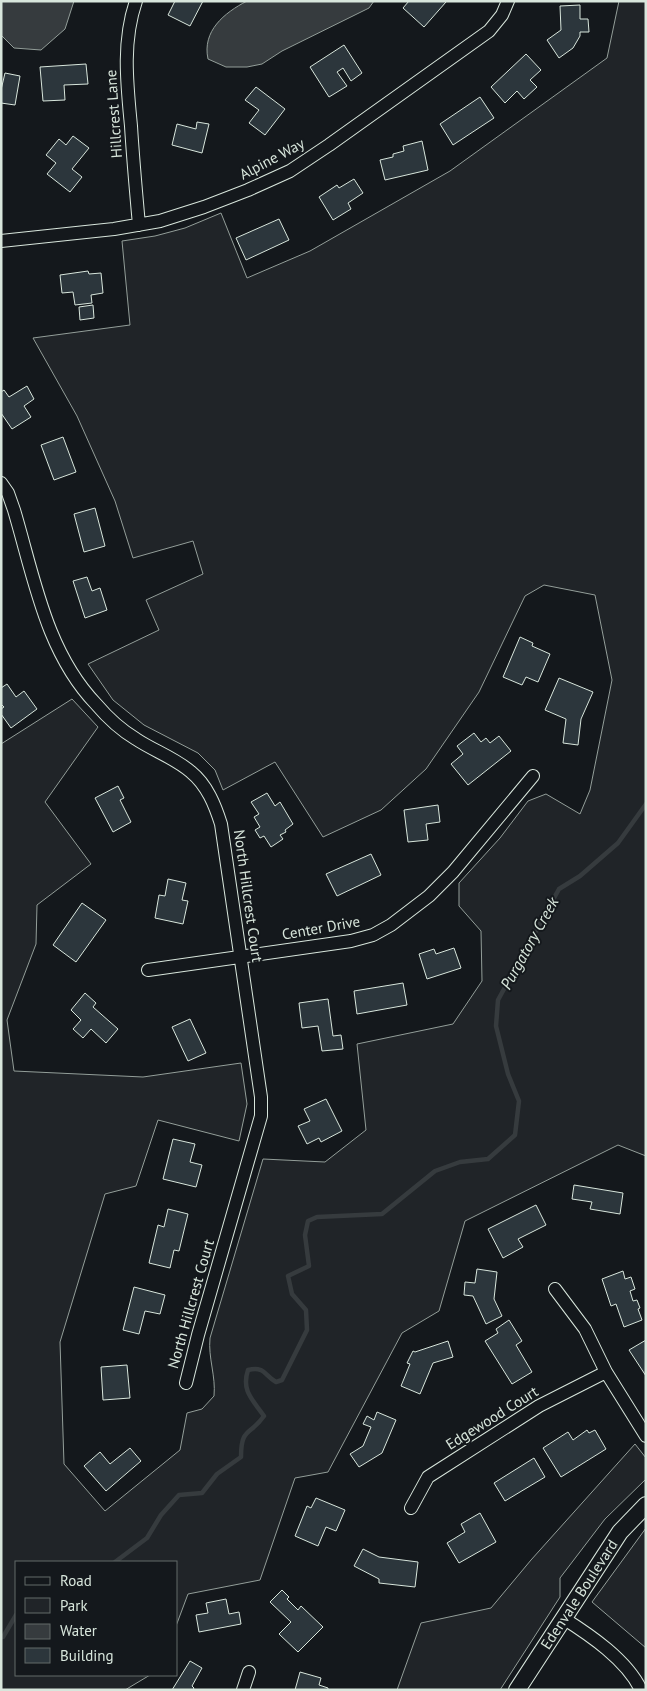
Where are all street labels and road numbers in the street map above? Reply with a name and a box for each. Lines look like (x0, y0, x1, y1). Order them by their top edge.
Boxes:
street label: Hillcrest Lane (101, 69, 126, 159)
street label: Alpine Way (236, 133, 308, 184)
street label: North Hillcrest Court (230, 828, 267, 963)
street label: Center Drive (280, 911, 362, 944)
street label: North Hillcrest Court (163, 1237, 218, 1371)
street label: Edgewood Court (442, 1382, 541, 1454)
street label: Edenvale Boulevard (536, 1536, 622, 1653)

